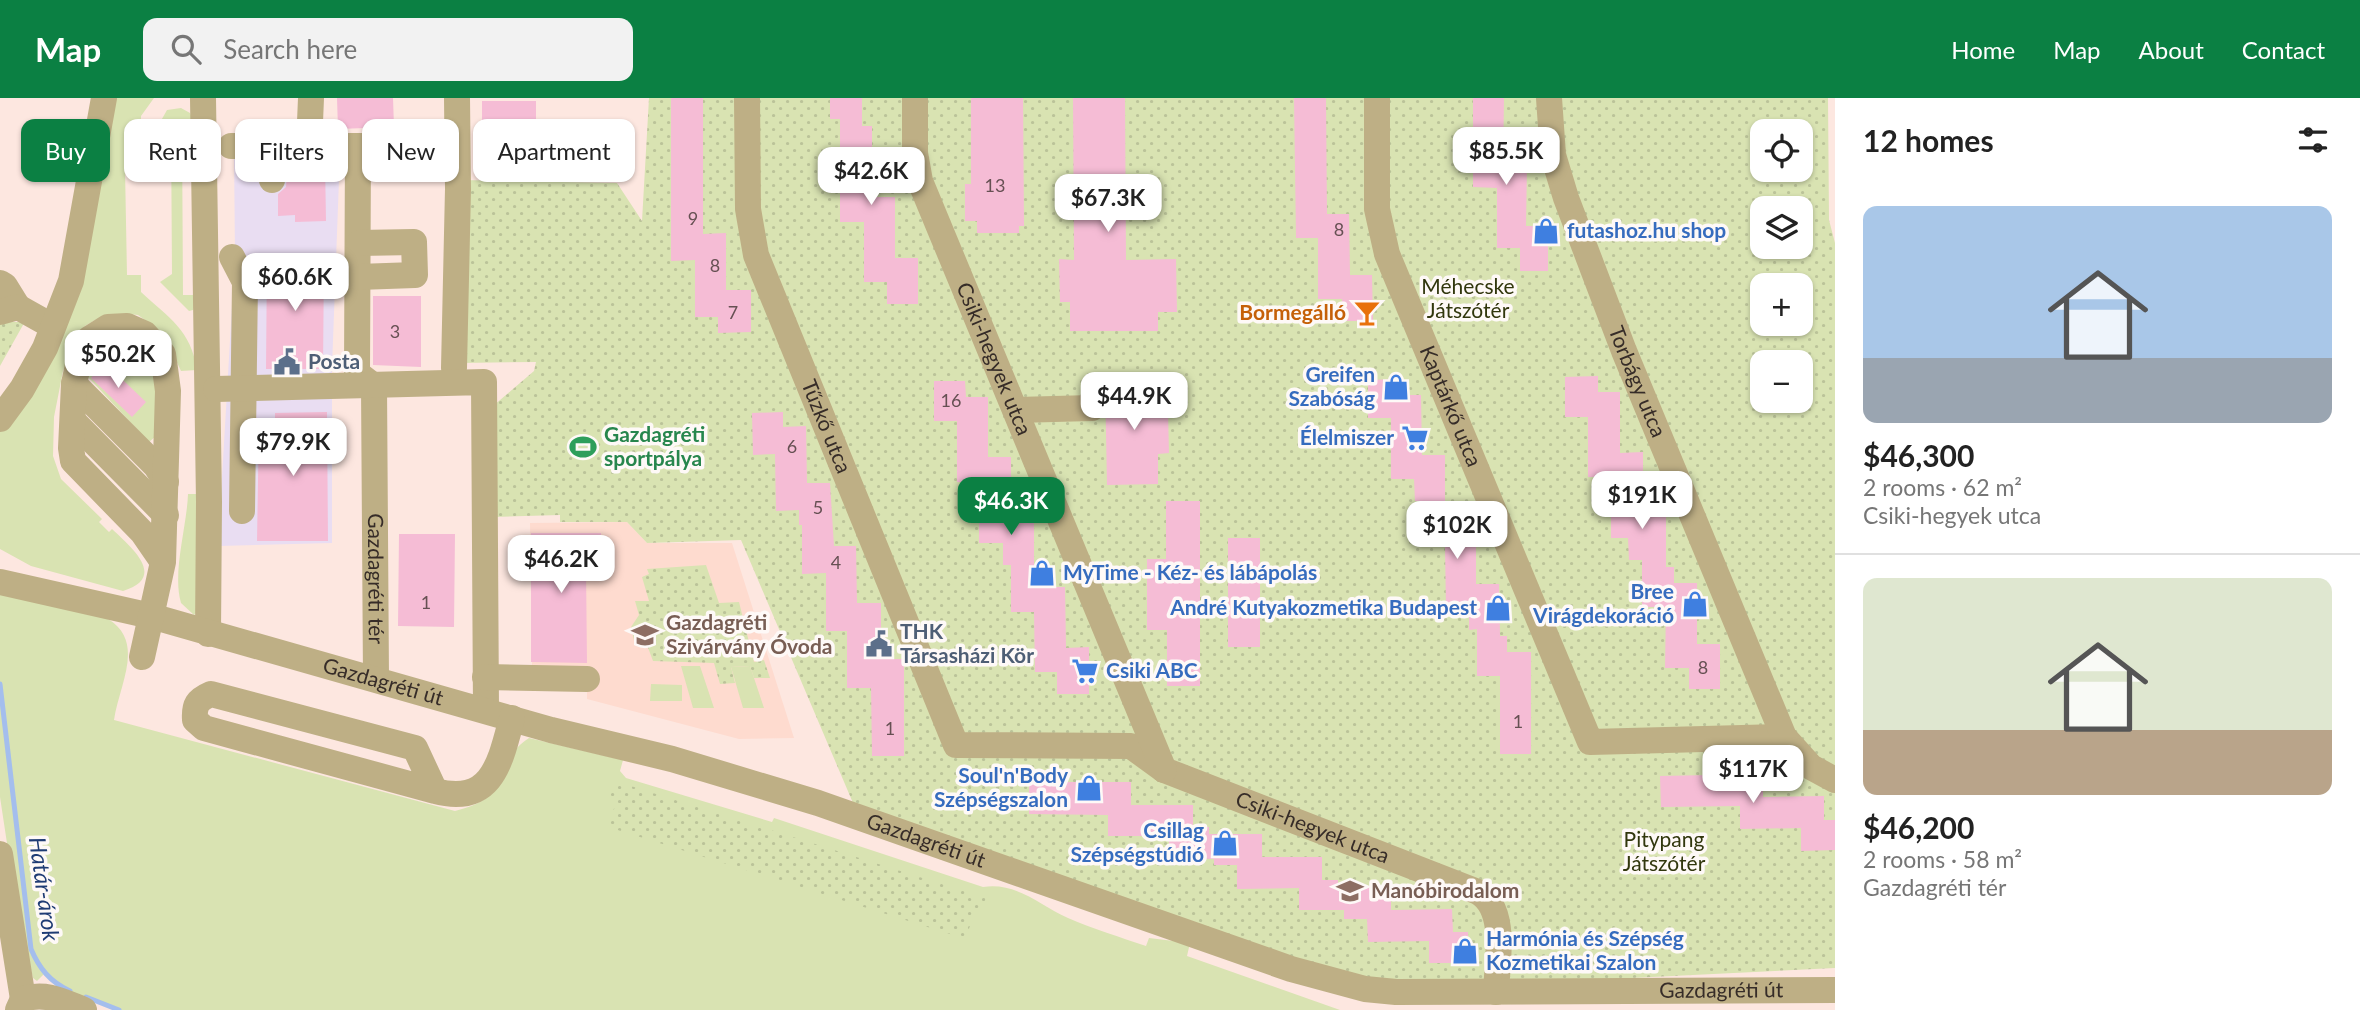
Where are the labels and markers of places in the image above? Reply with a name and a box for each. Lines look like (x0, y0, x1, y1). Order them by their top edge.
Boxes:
pin: $85.5K (1449, 127, 1563, 187)
pin: $42.6K (814, 148, 928, 207)
pin: $67.3K (1051, 174, 1165, 234)
shop icon: futashoz.hu shop (1531, 216, 1561, 246)
place label: futashoz.hu shop (1567, 217, 1726, 242)
pin: $60.6K (238, 254, 352, 313)
bar icon: Bormegálló (1352, 298, 1382, 328)
place label: Bormegálló (1239, 299, 1346, 324)
pin: $50.2K (61, 330, 175, 390)
public building icon: Posta (272, 347, 302, 377)
place label: Posta (308, 348, 360, 373)
place label: Greifen Szabóság (1289, 361, 1375, 410)
pin: $44.9K (1077, 372, 1191, 432)
shop icon: Greifen Szabóság (1381, 372, 1411, 402)
pin: $79.9K (236, 418, 350, 478)
place label: Gazdagréti sportpálya (604, 421, 705, 470)
supermarket icon: Élelmiszer (1400, 423, 1430, 453)
place label: Élelmiszer (1300, 424, 1394, 449)
sports icon: Gazdagréti sportpálya (568, 432, 598, 462)
pin: $191K (1593, 472, 1691, 531)
pin: $46.3K (954, 478, 1068, 537)
pin: $102K (1408, 502, 1506, 561)
pin: $46.2K (504, 536, 618, 595)
shop icon: MyTime - Kéz- és lábápolás (1027, 558, 1057, 588)
place label: MyTime - Kéz- és lábápolás (1063, 559, 1317, 584)
place label: Bree Virágdekoráció (1532, 578, 1674, 627)
shop icon: Bree Virágdekoráció (1680, 589, 1710, 619)
shop icon: André Kutyakozmetika Budapest (1483, 593, 1513, 623)
place label: André Kutyakozmetika Budapest (1169, 594, 1477, 619)
place label: Gazdagréti Szivárvány Óvoda (666, 609, 833, 658)
place label: THK Társasházi Kör (900, 618, 1034, 667)
school or university icon: Gazdagréti Szivárvány Óvoda (630, 620, 660, 650)
public building icon: THK Társasházi Kör (864, 629, 894, 659)
supermarket icon: Csiki ABC (1070, 656, 1100, 686)
place label: Csiki ABC (1106, 657, 1198, 682)
pin: $117K (1704, 746, 1802, 805)
place label: Soul'n'Body Szépségszalon (934, 762, 1069, 811)
shop icon: Soul'n'Body Szépségszalon (1074, 773, 1104, 803)
place label: Csillag Szépségstúdió (1070, 817, 1204, 866)
shop icon: Csillag Szépségstúdió (1210, 828, 1240, 858)
school or university icon: Manóbirodalom (1335, 876, 1365, 906)
place label: Manóbirodalom (1371, 877, 1519, 902)
place label: Harmónia és Szépség Kozmetikai Szalon (1486, 925, 1684, 974)
shop icon: Harmónia és Szépség Kozmetikai Szalon (1450, 936, 1480, 966)

